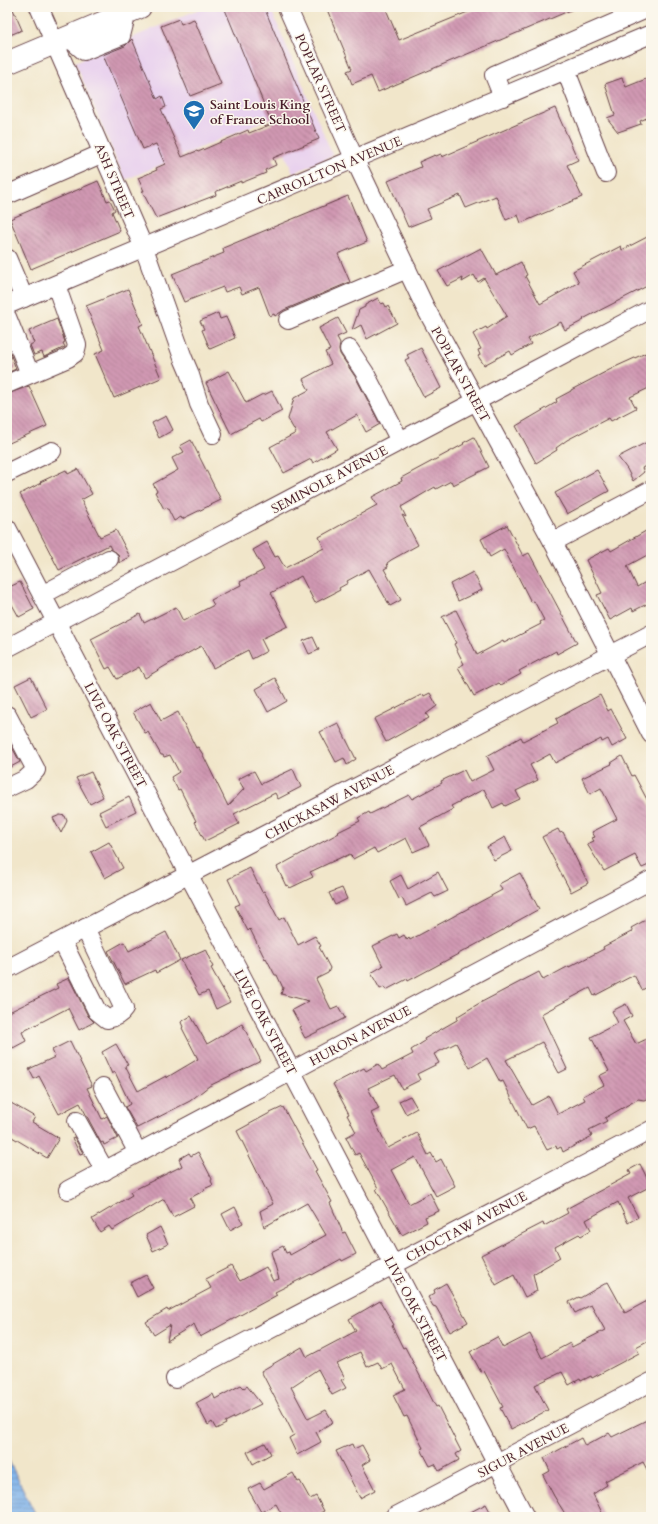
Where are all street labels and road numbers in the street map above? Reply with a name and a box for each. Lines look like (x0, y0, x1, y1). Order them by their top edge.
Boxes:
street label: POPLAR STREET (290, 31, 350, 136)
street label: CARROLLTON AVENUE (254, 132, 405, 210)
street label: ASH STREET (90, 141, 138, 222)
street label: POPLAR STREET (426, 323, 494, 426)
street label: SEMINOLE AVENUE (268, 442, 391, 518)
street label: LIVE OAK STREET (80, 679, 151, 792)
street label: CHICKASAW AVENUE (262, 761, 397, 845)
street label: LIVE OAK STREET (230, 966, 301, 1079)
street label: HURON AVENUE (306, 1001, 415, 1070)
street label: CHOCTAW AVENUE (403, 1187, 530, 1267)
street label: LIVE OAK STREET (380, 1253, 451, 1366)
street label: SIGUR AVENUE (475, 1419, 572, 1483)

